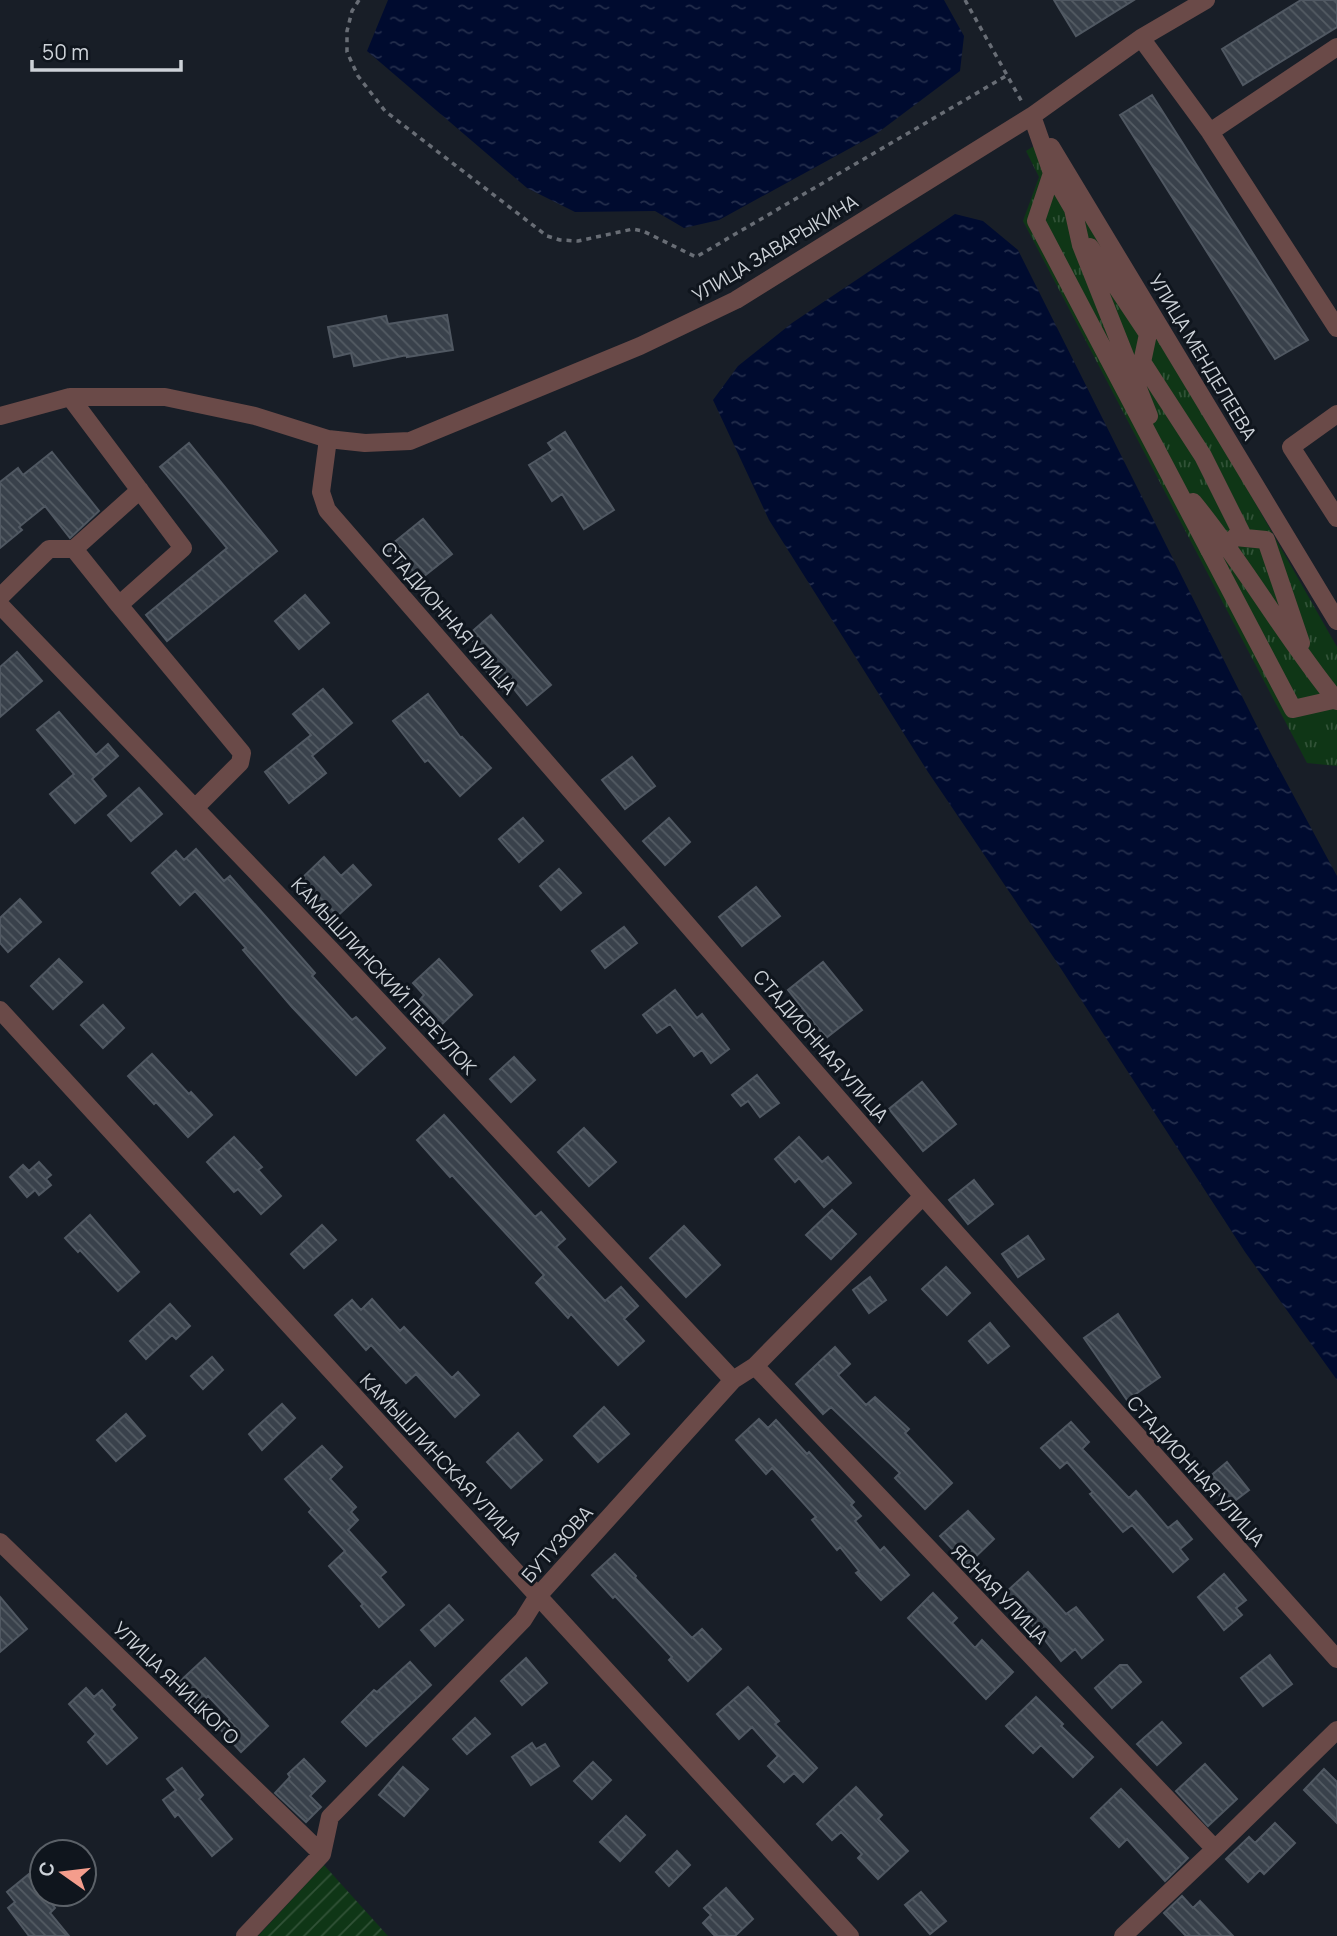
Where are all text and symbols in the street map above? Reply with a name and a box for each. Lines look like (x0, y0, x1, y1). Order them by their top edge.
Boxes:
scale bar (32, 28, 180, 72)
text: 50 m (42, 38, 89, 66)
street label: УЛИЦА ЗАВАРЫКИНА (687, 188, 863, 308)
street label: УЛИЦА МЕНДЕЛЕЕВА (1143, 269, 1263, 445)
street label: СТАДИОННАЯ УЛИЦА (375, 536, 523, 700)
street label: КАМЫШЛИНСКИЙ ПЕРЕУЛОК (286, 872, 483, 1081)
street label: СТАДИОННАЯ УЛИЦА (747, 964, 895, 1128)
street label: КАМЫШЛИНСКАЯ УЛИЦА (354, 1368, 528, 1550)
street label: СТАДИОННАЯ УЛИЦА (1121, 1390, 1271, 1552)
street label: БУТУЗОВА (516, 1500, 598, 1588)
street label: ЯСНАЯ УЛИЦА (946, 1539, 1054, 1649)
street label: УЛИЦА ЯНИЦКОГО (107, 1616, 245, 1750)
north arrow (28, 1838, 98, 1908)
text: С (32, 1859, 61, 1879)

